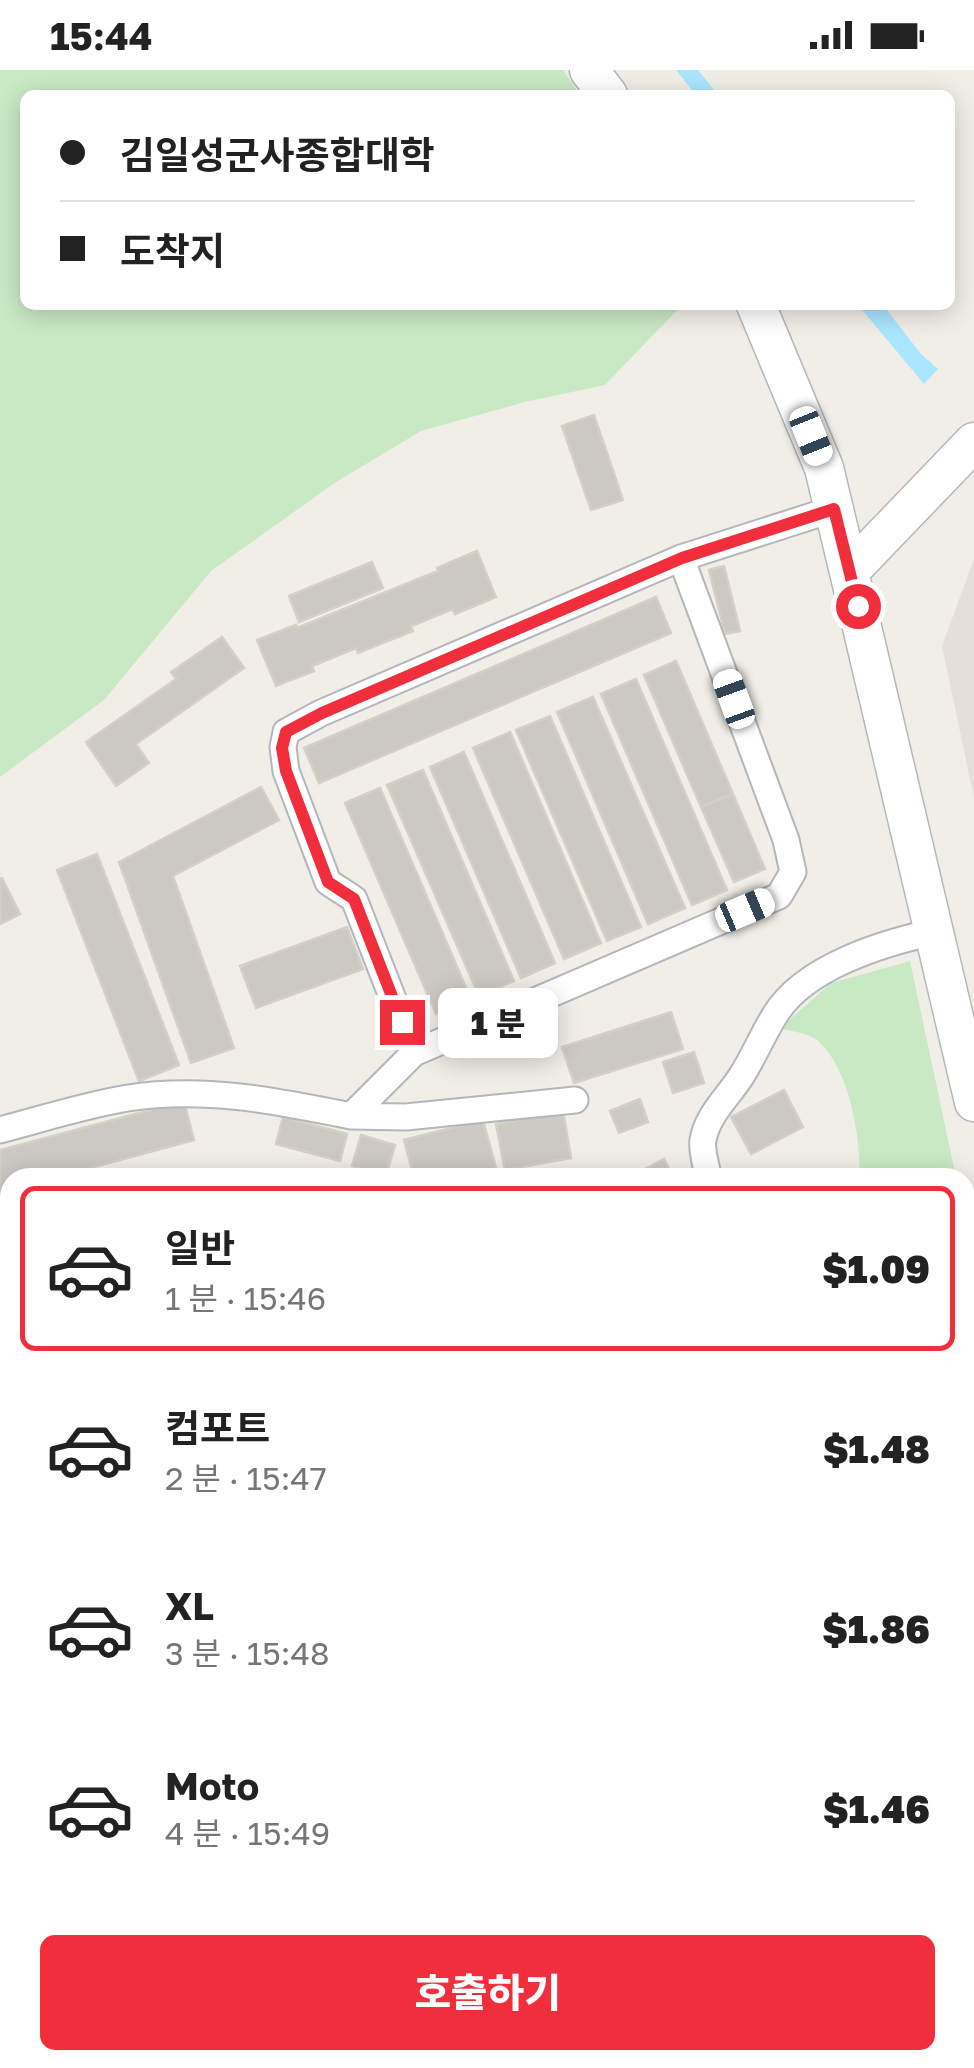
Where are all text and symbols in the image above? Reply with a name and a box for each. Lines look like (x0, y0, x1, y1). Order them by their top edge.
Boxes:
text: 15:44 (50, 13, 152, 58)
text: 김일성군사종합대학 (120, 132, 435, 177)
text: 도착지 (120, 228, 225, 273)
car (786, 403, 836, 469)
route start (836, 584, 881, 629)
car (710, 666, 758, 732)
car (712, 884, 778, 936)
callout: 1 분 (437, 987, 557, 1057)
route end (380, 1000, 425, 1045)
text: 1 분 (471, 1004, 525, 1042)
icon: car (45, 1224, 135, 1314)
text: 일반 (165, 1225, 235, 1270)
text: $1.09 (822, 1246, 930, 1291)
text: 1 분 · 15:46 (165, 1279, 326, 1317)
icon: car (45, 1404, 135, 1494)
text: 컴포트 (165, 1405, 270, 1450)
text: $1.48 (823, 1426, 930, 1471)
text: 2 분 · 15:47 (165, 1459, 327, 1497)
text: XL (165, 1583, 214, 1628)
icon: car (45, 1584, 135, 1674)
text: $1.86 (822, 1606, 930, 1651)
text: 3 분 · 15:48 (165, 1634, 329, 1672)
text: Moto (165, 1763, 259, 1808)
icon: car (45, 1764, 135, 1854)
text: $1.46 (823, 1786, 930, 1831)
text: 4 분 · 15:49 (165, 1814, 330, 1852)
button: 호출하기 (40, 1935, 935, 2050)

